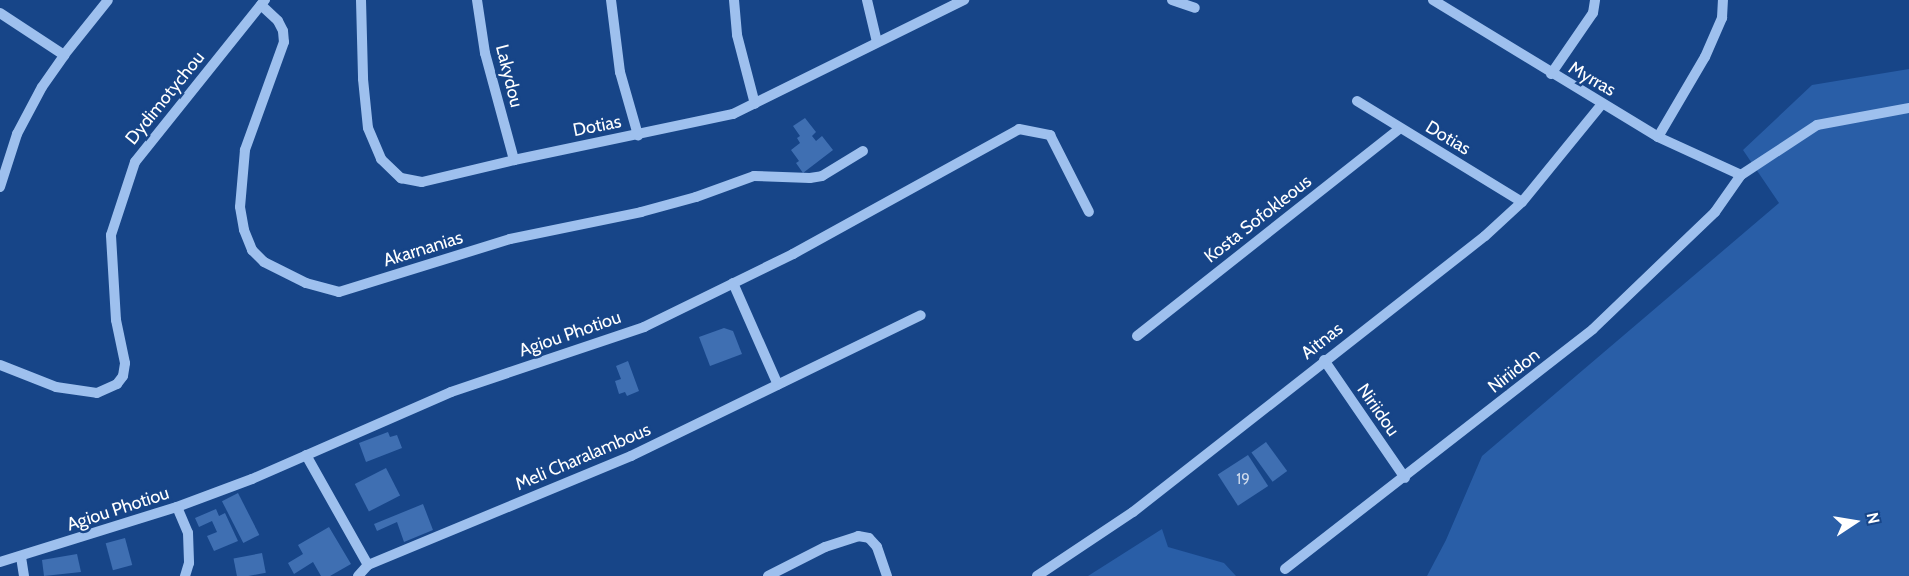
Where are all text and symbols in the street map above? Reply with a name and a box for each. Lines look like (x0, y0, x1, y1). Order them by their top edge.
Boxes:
street label: Lakydou (491, 42, 527, 110)
street label: Dydimotychou (121, 47, 209, 149)
street label: Myrras (1565, 57, 1619, 101)
street label: Dotias (571, 111, 623, 141)
street label: Dotias (1422, 116, 1474, 160)
street label: Kosta Sofokleous (1200, 171, 1316, 267)
street label: Akarnanias (381, 227, 465, 271)
street label: Agiou Photiou (516, 306, 624, 362)
street label: Aitnas (1297, 318, 1347, 364)
street label: Niriidon (1484, 344, 1544, 398)
street label: Niriidou (1352, 380, 1404, 440)
street label: Meli Charalambous (512, 419, 654, 495)
house number: 19 (1236, 471, 1250, 489)
street label: Agiou Photiou (64, 482, 172, 536)
north arrow (1825, 492, 1885, 552)
text: N (1863, 511, 1884, 526)

